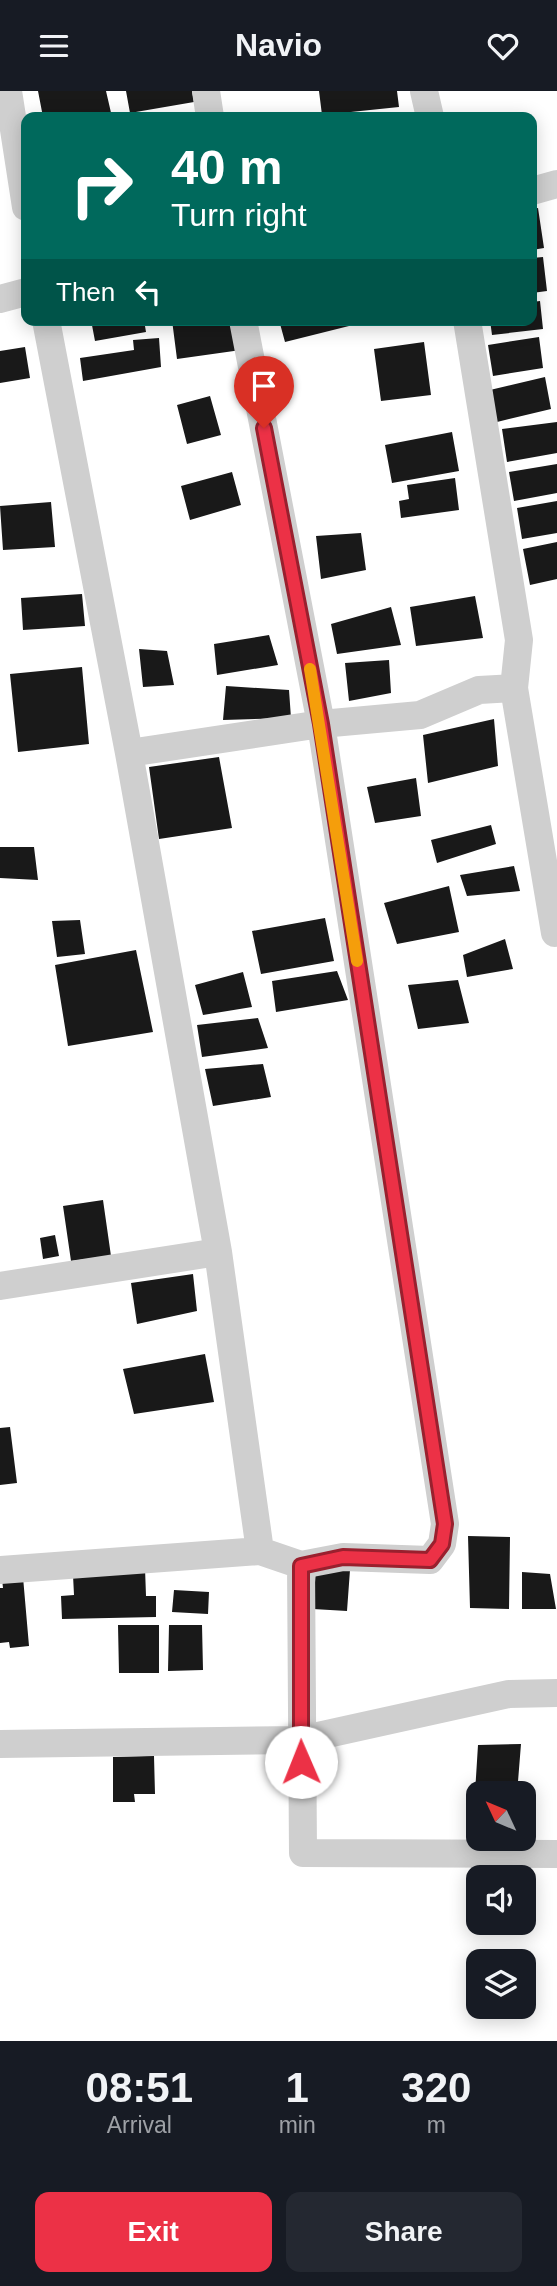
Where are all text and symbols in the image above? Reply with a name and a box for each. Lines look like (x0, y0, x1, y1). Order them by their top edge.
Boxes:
icon: menu (35, 27, 73, 65)
text: Navio (235, 27, 322, 63)
icon: heart (484, 27, 522, 65)
icon: right (56, 140, 147, 231)
text: 40 m (171, 140, 283, 194)
text: Turn right (171, 197, 307, 233)
icon: left (129, 273, 167, 311)
text: Then (56, 277, 115, 307)
pin (234, 356, 294, 428)
icon: arrive (245, 367, 283, 405)
position arrow (264, 1725, 338, 1799)
north arrow (466, 1781, 536, 1851)
map controls (466, 1781, 536, 2019)
button: sound (466, 1865, 536, 1935)
button: layers (466, 1949, 536, 2019)
text: 08:51 (86, 2064, 193, 2111)
text: 1 (285, 2064, 309, 2111)
text: 320 (401, 2064, 471, 2111)
text: Arrival (107, 2112, 172, 2138)
text: min (279, 2112, 316, 2138)
text: m (427, 2112, 446, 2138)
button: Exit (35, 2192, 272, 2272)
button: Share (286, 2192, 522, 2272)

